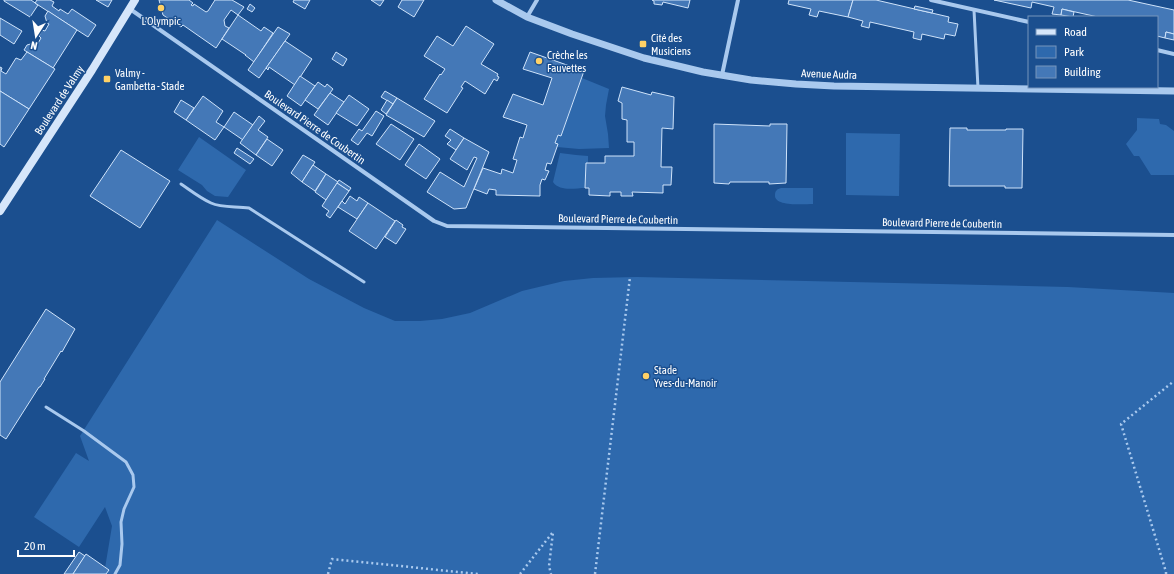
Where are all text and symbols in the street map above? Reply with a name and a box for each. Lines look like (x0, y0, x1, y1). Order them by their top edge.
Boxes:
marker: L'Olympic (156, 3, 166, 13)
place label: L'Olympic (141, 15, 181, 27)
north arrow (16, 16, 56, 56)
legend (1028, 16, 1158, 88)
text: Road (1064, 25, 1087, 39)
place label: Cité des Musiciens (651, 32, 691, 57)
text: N (29, 39, 38, 52)
marker: Cité des Musiciens (638, 39, 648, 49)
text: Park (1064, 45, 1085, 59)
place label: Crèche les Fauvettes (547, 49, 588, 74)
marker: Crèche les Fauvettes (534, 56, 544, 66)
street label: Boulevard de Valmy (32, 63, 86, 137)
text: Building (1064, 65, 1102, 79)
place label: Valmy - Gambetta - Stade (115, 67, 184, 92)
street label: Avenue Audra (801, 67, 857, 81)
marker: Valmy - Gambetta - Stade (102, 74, 112, 84)
street label: Boulevard Pierre de Coubertin (262, 88, 368, 166)
street label: Boulevard Pierre de Coubertin (558, 212, 678, 226)
street label: Boulevard Pierre de Coubertin (882, 216, 1002, 230)
place label: Stade Yves-du-Manoir (654, 364, 717, 389)
marker: Stade Yves-du-Manoir (641, 371, 651, 381)
scale bar (18, 532, 74, 558)
text: 20 m (24, 539, 46, 553)

